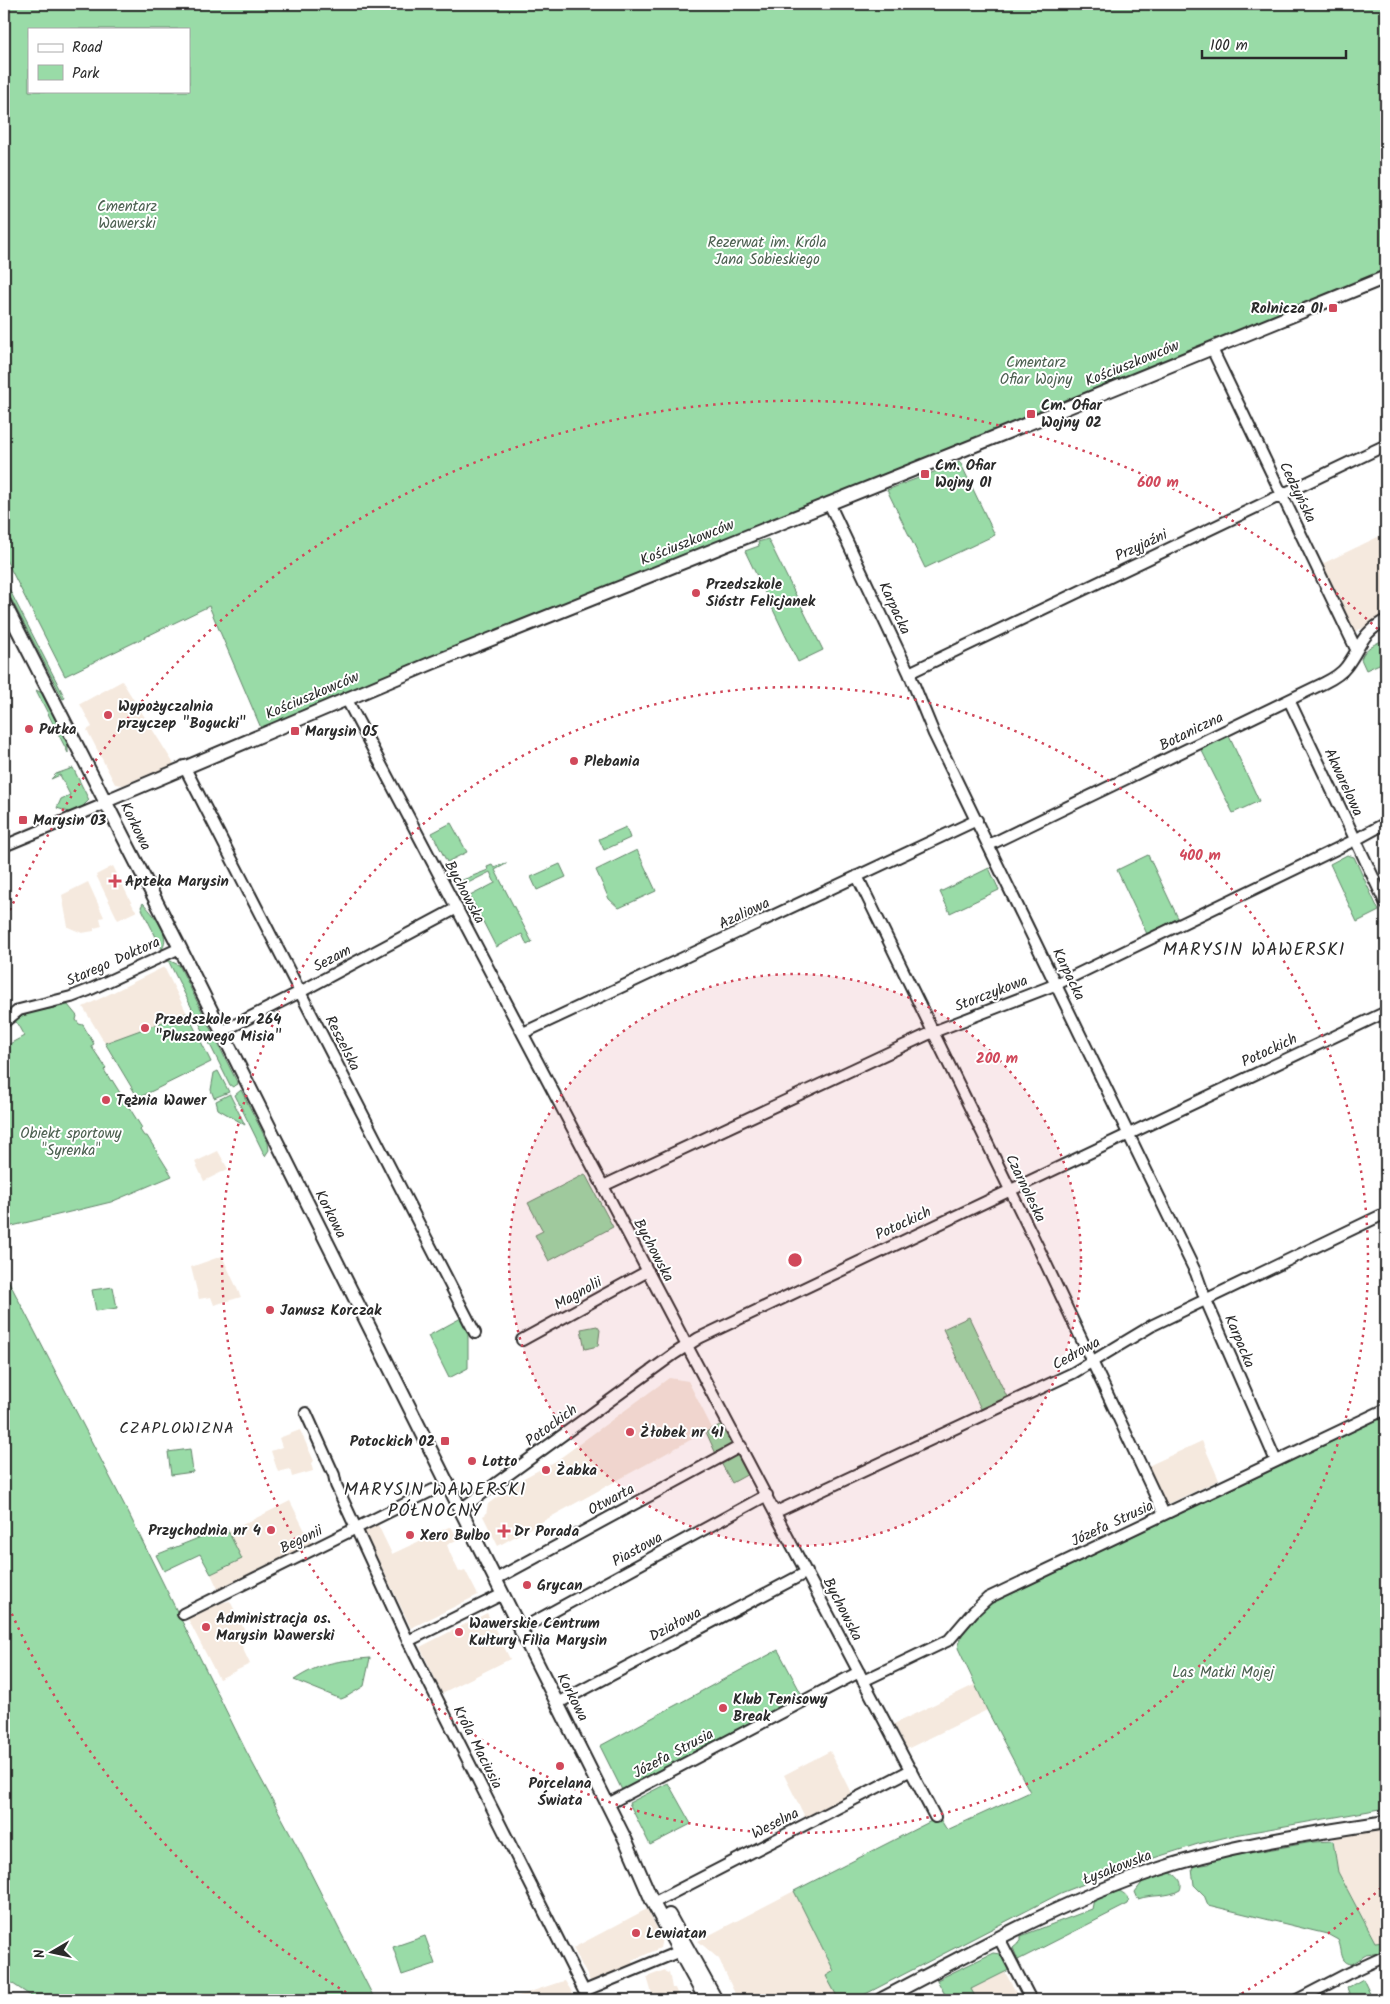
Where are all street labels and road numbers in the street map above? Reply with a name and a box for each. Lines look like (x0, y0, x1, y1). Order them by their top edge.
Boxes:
street label: Kościuszkowców (1082, 334, 1184, 394)
street label: Cedzyńska (1272, 458, 1322, 527)
street label: Kościuszkowców (637, 513, 739, 573)
street label: Przyjaźni (1111, 523, 1173, 569)
street label: Karpacka (871, 578, 917, 639)
street label: Kościuszkowców (262, 665, 364, 727)
street label: Botaniczna (1155, 706, 1228, 758)
street label: Akwarelowa (1317, 744, 1369, 820)
street label: Korkowa (113, 798, 157, 855)
street label: Bychowska (437, 857, 491, 928)
street label: Azaliowa (715, 892, 774, 936)
street label: Starego Doktora (63, 930, 164, 993)
street label: Sezam (309, 939, 356, 979)
street label: Karpacka (1045, 944, 1091, 1005)
street label: Storczykowa (951, 969, 1032, 1019)
street label: Reszelska (318, 1012, 366, 1075)
street label: Potockich (1237, 1027, 1301, 1074)
street label: Czarnoleska (998, 1150, 1052, 1227)
street label: Korkowa (308, 1186, 353, 1243)
street label: Potockich (871, 1200, 935, 1247)
street label: Bychowska (626, 1215, 680, 1286)
street label: Magnolii (550, 1270, 608, 1317)
street label: Karpacka (1217, 1311, 1261, 1372)
street label: Cedrowa (1048, 1331, 1105, 1377)
street label: Potockich (520, 1399, 583, 1453)
street label: Otwarta (584, 1478, 639, 1522)
street label: Józefa Strusia (1067, 1494, 1158, 1554)
street label: Begonii (276, 1519, 328, 1561)
street label: Piastowa (608, 1526, 667, 1574)
street label: Bychowska (816, 1573, 868, 1645)
street label: Działowa (645, 1601, 706, 1649)
street label: Korkowa (550, 1669, 595, 1726)
street label: Króla Maciusia (446, 1702, 508, 1793)
street label: Józefa Strusia (629, 1722, 718, 1785)
street label: Weselna (748, 1802, 803, 1846)
street label: Łysakowska (1079, 1844, 1156, 1892)

